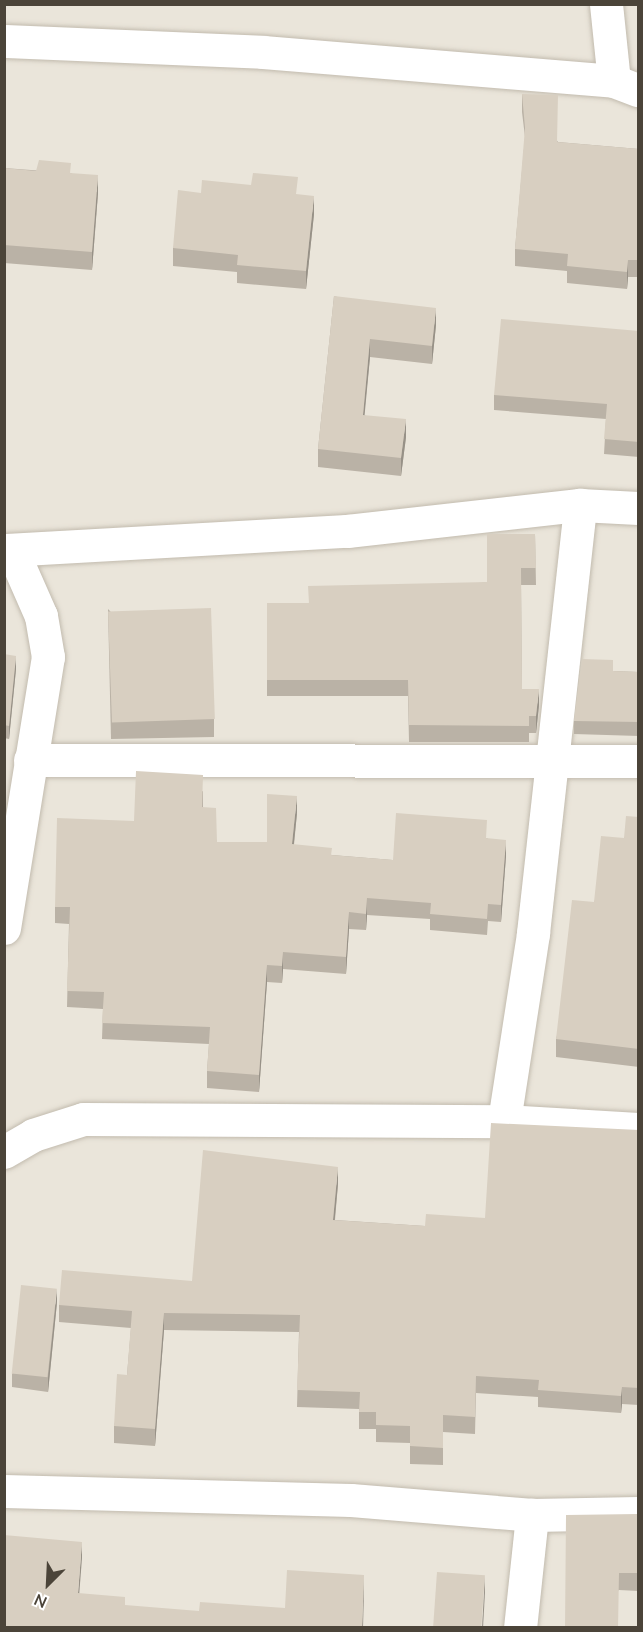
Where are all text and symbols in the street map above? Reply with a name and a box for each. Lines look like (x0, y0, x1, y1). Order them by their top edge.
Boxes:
north arrow (18, 1554, 78, 1614)
text: N (31, 1588, 51, 1613)

